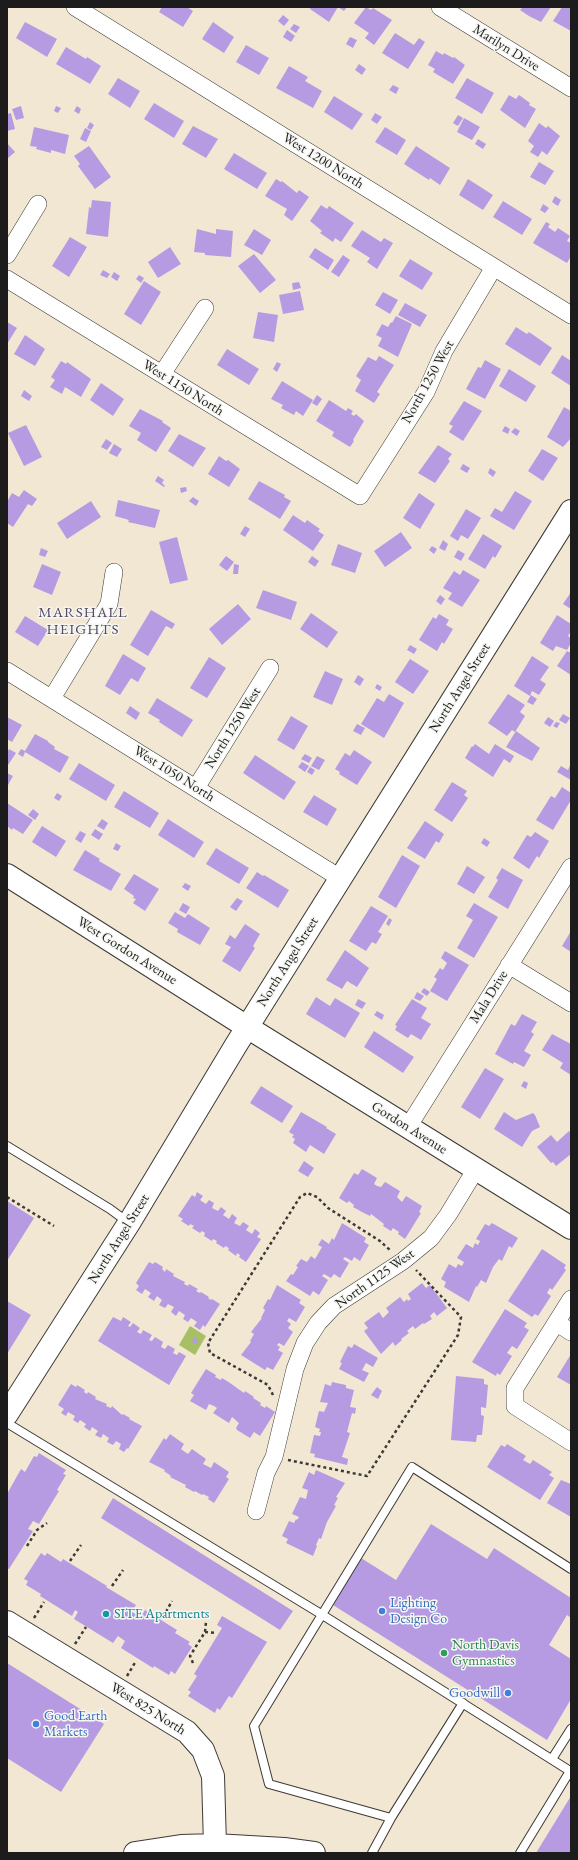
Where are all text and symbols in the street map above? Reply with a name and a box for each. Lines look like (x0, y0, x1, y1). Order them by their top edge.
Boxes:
street label: Marilyn Drive (469, 21, 543, 75)
street label: West 1200 North (279, 129, 367, 193)
street label: North 1250 West (398, 337, 458, 427)
street label: West 1150 North (139, 356, 227, 420)
district label: MARSHALL HEIGHTS (38, 604, 128, 639)
street label: North Angel Street (426, 640, 494, 736)
street label: North 1250 West (201, 684, 265, 772)
street label: West 1050 North (130, 742, 218, 806)
street label: West Gordon Avenue (74, 913, 180, 989)
street label: North Angel Street (254, 914, 322, 1010)
street label: Mala Drive (466, 967, 512, 1027)
street label: Gordon Avenue (368, 1098, 450, 1158)
street label: North Angel Street (85, 1191, 153, 1287)
street label: North 1125 West (332, 1246, 418, 1312)
place label: Lighting Design Co (390, 1595, 447, 1628)
place label: SITE Apartments (114, 1606, 209, 1622)
marker: Lighting Design Co (377, 1606, 387, 1616)
marker: SITE Apartments (101, 1609, 111, 1619)
place label: North Davis Gymnastics (452, 1637, 519, 1670)
marker: North Davis Gymnastics (439, 1648, 449, 1658)
street label: West 825 North (107, 1679, 189, 1739)
place label: Goodwill (449, 1685, 500, 1701)
marker: Goodwill (503, 1688, 513, 1698)
place label: Good Earth Markets (44, 1708, 107, 1740)
marker: Good Earth Markets (31, 1719, 41, 1729)

